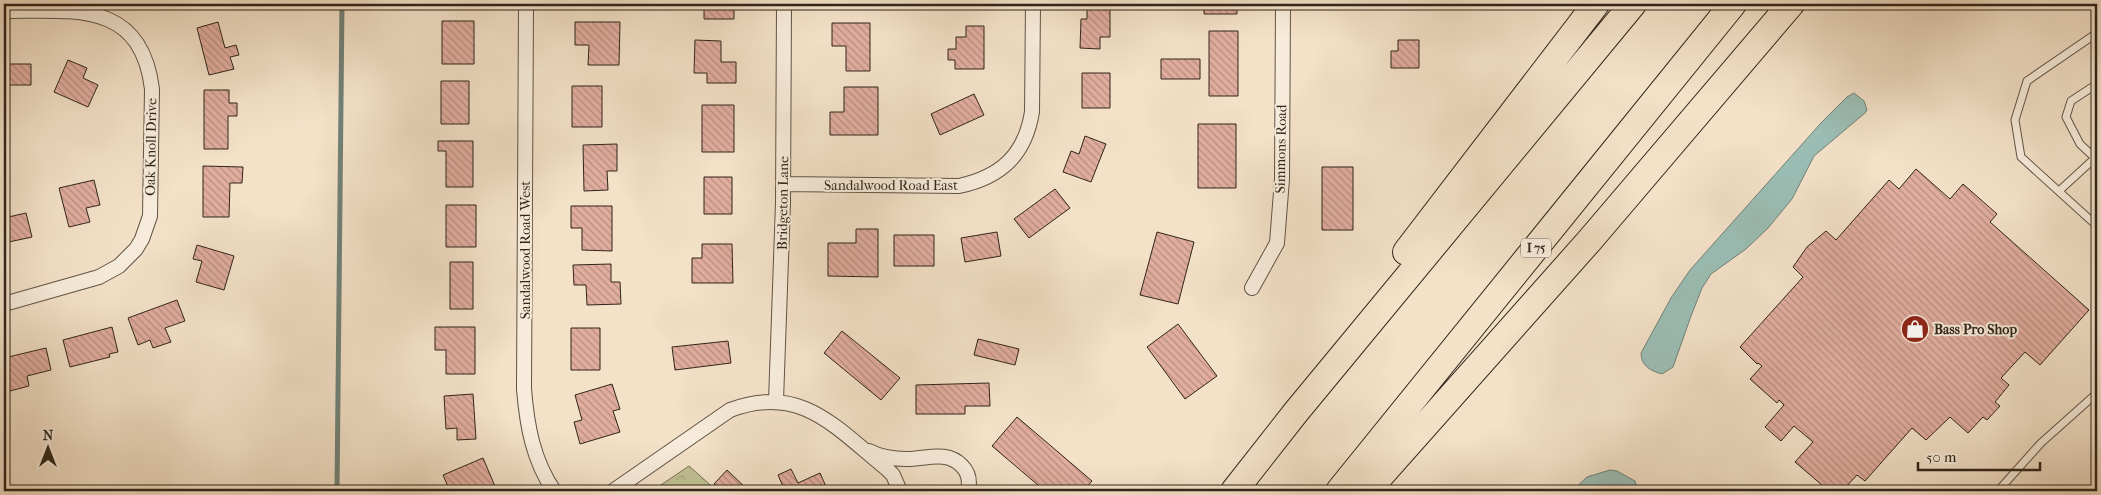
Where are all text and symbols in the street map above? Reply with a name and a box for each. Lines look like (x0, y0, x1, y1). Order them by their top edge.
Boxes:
street label: Oak Knoll Drive (142, 98, 160, 196)
street label: Simmons Road (1272, 104, 1290, 194)
street label: Bridgeton Lane (774, 156, 792, 250)
street label: Sandalwood Road East (824, 177, 958, 194)
street label: Sandalwood Road West (517, 181, 534, 319)
road number: I 75 (1521, 238, 1551, 258)
shop icon: Bass Pro Shop (1900, 314, 1930, 344)
place label: Bass Pro Shop (1934, 321, 2017, 338)
north arrow (22, 422, 72, 472)
text: N (43, 427, 54, 444)
scale bar (1918, 440, 2041, 472)
text: 50 m (1926, 448, 1957, 466)

